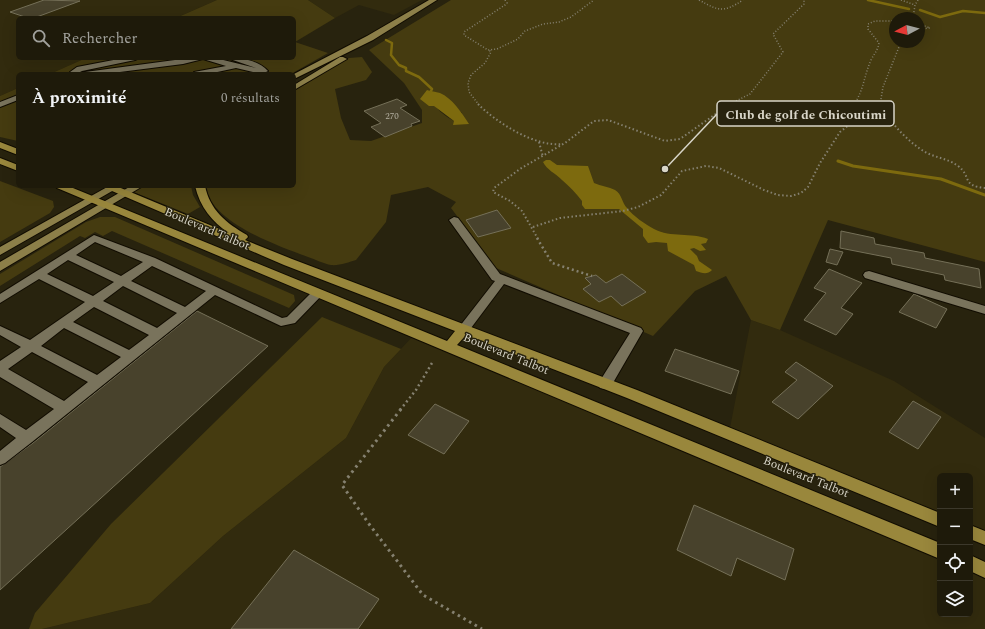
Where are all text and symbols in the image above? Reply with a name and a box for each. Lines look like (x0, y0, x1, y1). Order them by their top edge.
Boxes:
north arrow (889, 12, 925, 48)
search box (16, 16, 296, 60)
icon: search (30, 27, 52, 49)
text: Rechercher (62, 27, 137, 50)
text: À proximité (32, 85, 127, 111)
text: 0 résultats (221, 88, 280, 108)
callout: Club de golf de Chicoutimi (717, 101, 894, 126)
text: Club de golf de Chicoutimi (726, 105, 886, 125)
house number: 270 (385, 109, 399, 123)
street label: Boulevard Talbot (161, 202, 253, 256)
street label: Boulevard Talbot (460, 328, 552, 380)
street label: Boulevard Talbot (760, 451, 852, 503)
map controls (937, 473, 973, 617)
button: + (937, 473, 973, 509)
button: − (937, 509, 973, 545)
button: locate (937, 545, 973, 581)
button: layers (937, 581, 973, 617)

